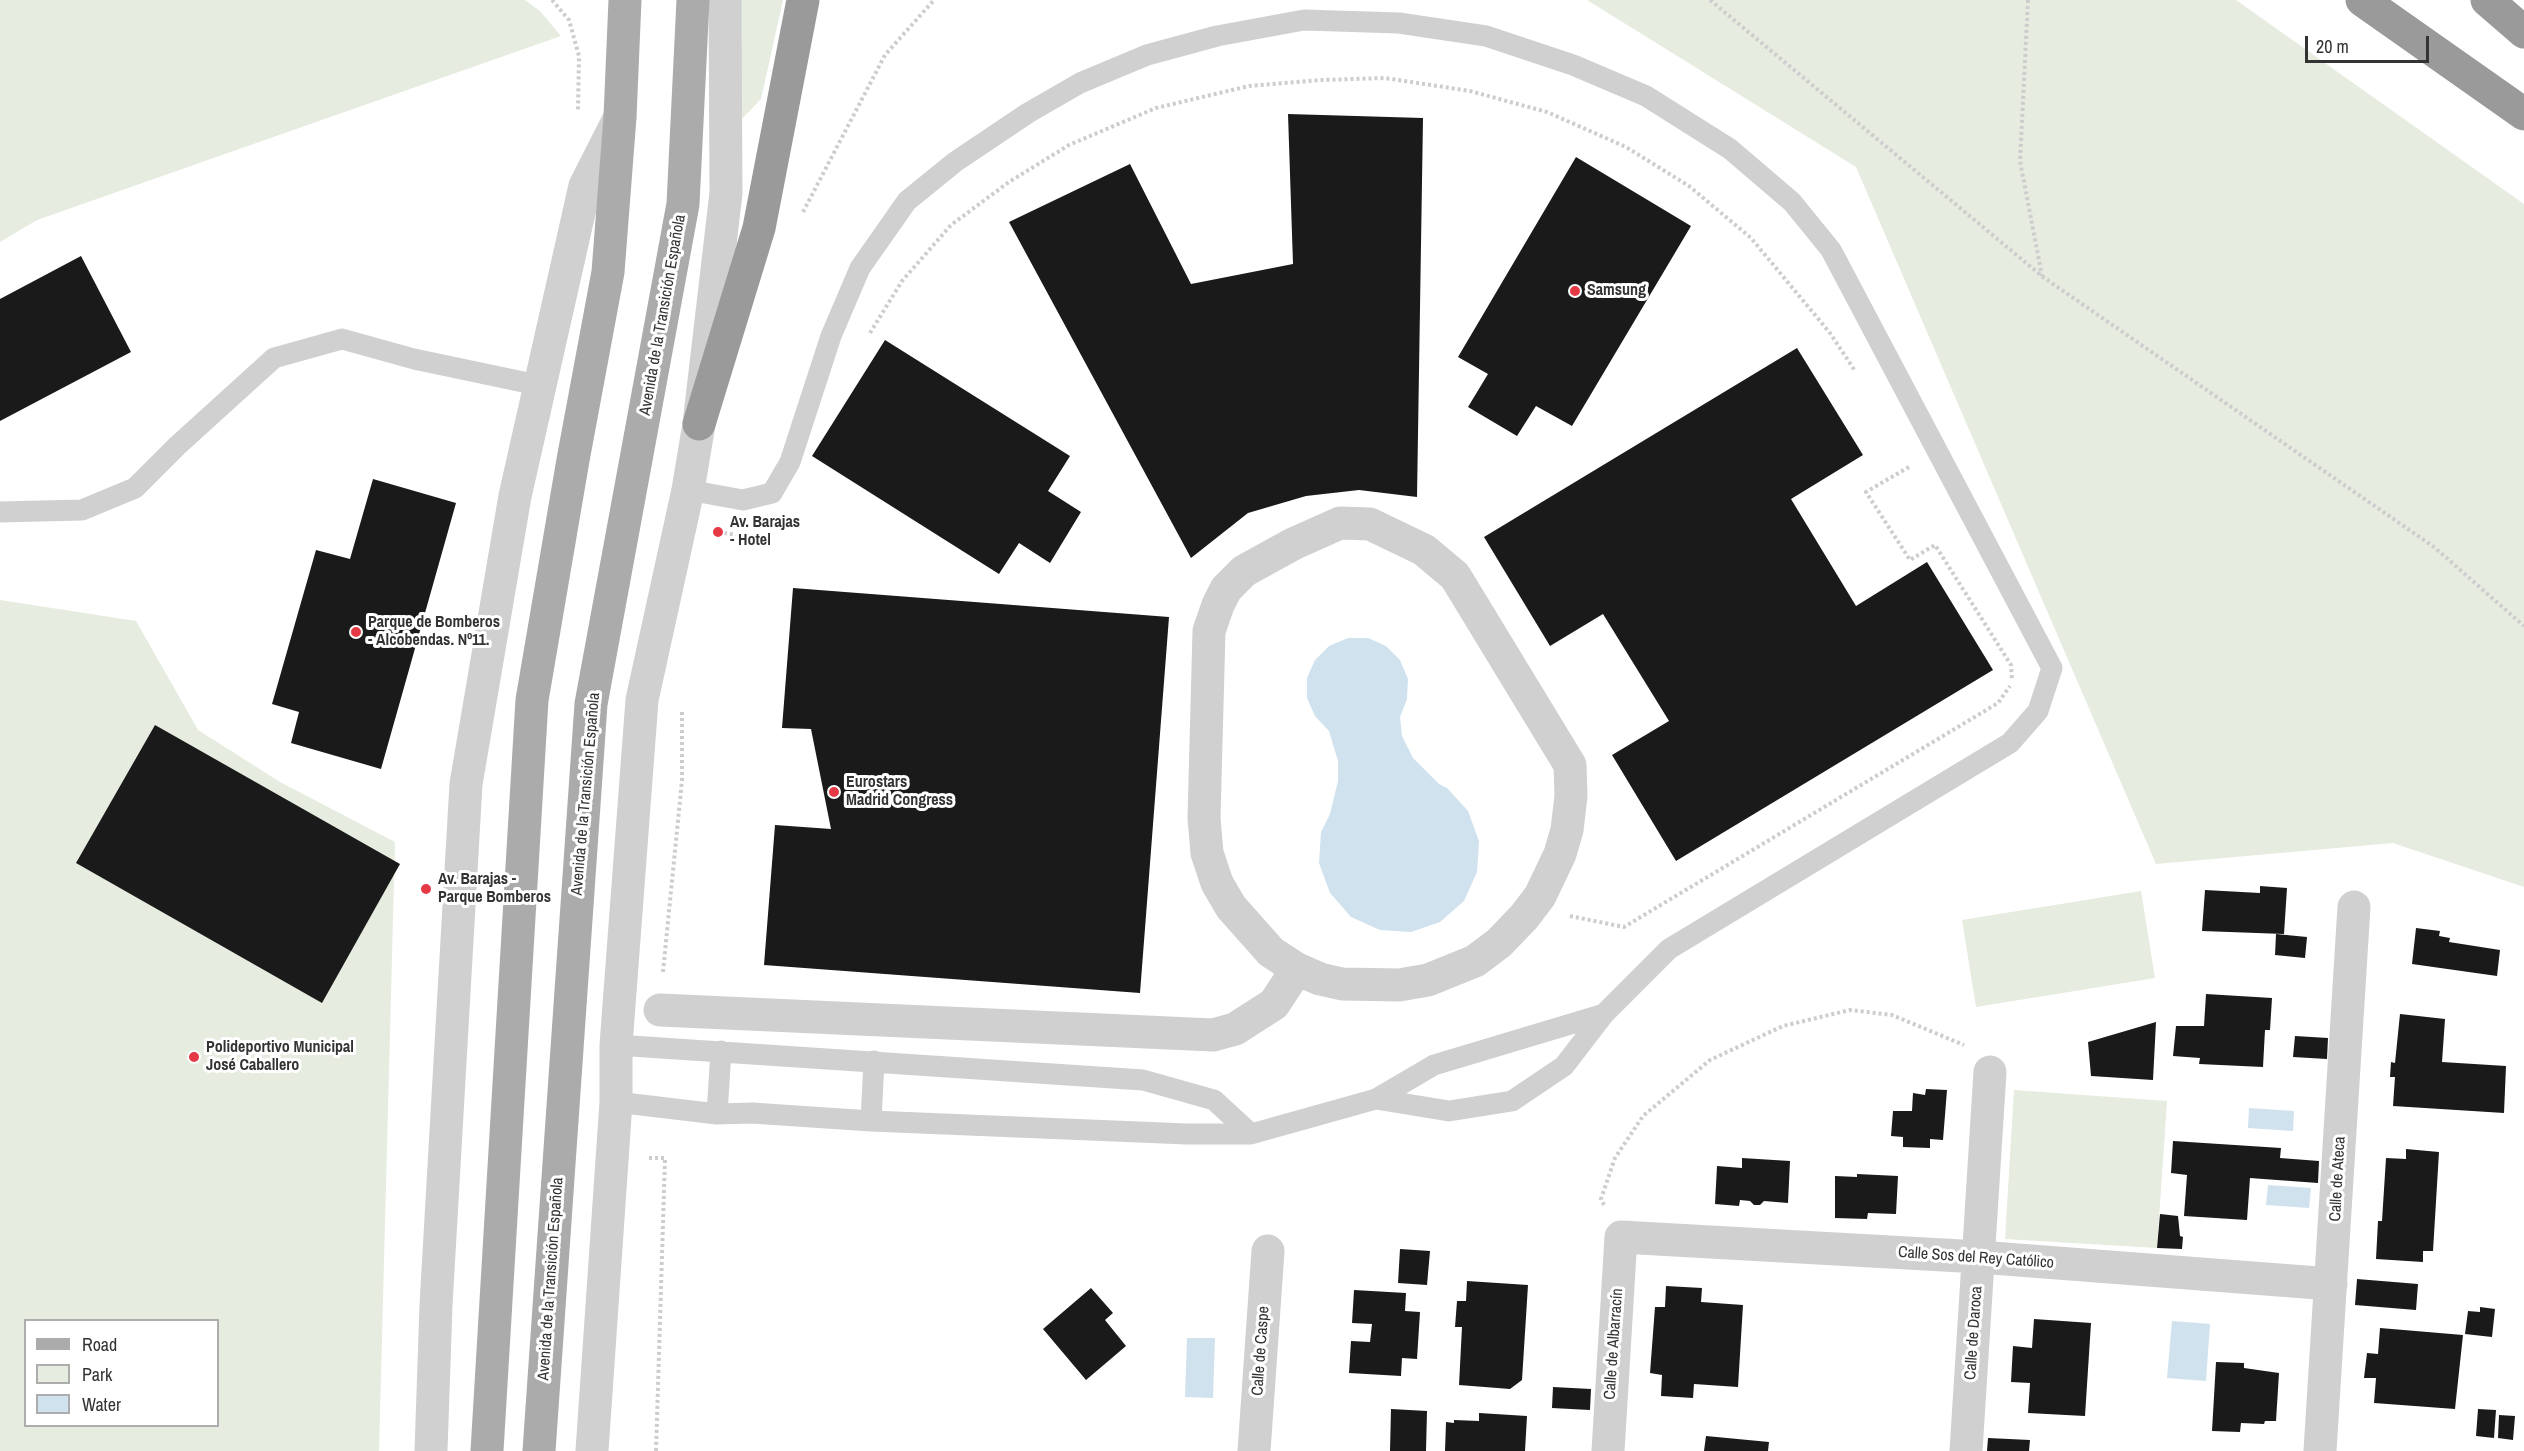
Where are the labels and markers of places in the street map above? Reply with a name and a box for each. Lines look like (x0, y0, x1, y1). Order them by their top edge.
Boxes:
place label: Samsung (1587, 281, 1646, 301)
marker: Samsung (1568, 284, 1582, 298)
place label: Av. Barajas - Hotel (730, 513, 800, 551)
marker: Av. Barajas - Hotel (711, 525, 725, 539)
place label: Parque de Bomberos - Alcobendas. Nº11. (368, 613, 500, 651)
marker: Parque de Bomberos - Alcobendas. Nº11. (349, 625, 363, 639)
place label: Eurostars Madrid Congress (846, 773, 953, 811)
marker: Eurostars Madrid Congress (827, 785, 841, 799)
place label: Av. Barajas - Parque Bomberos (438, 870, 551, 908)
marker: Av. Barajas - Parque Bomberos (419, 882, 433, 896)
place label: Polideportivo Municipal José Caballero (206, 1038, 354, 1076)
marker: Polideportivo Municipal José Caballero (187, 1050, 201, 1064)

